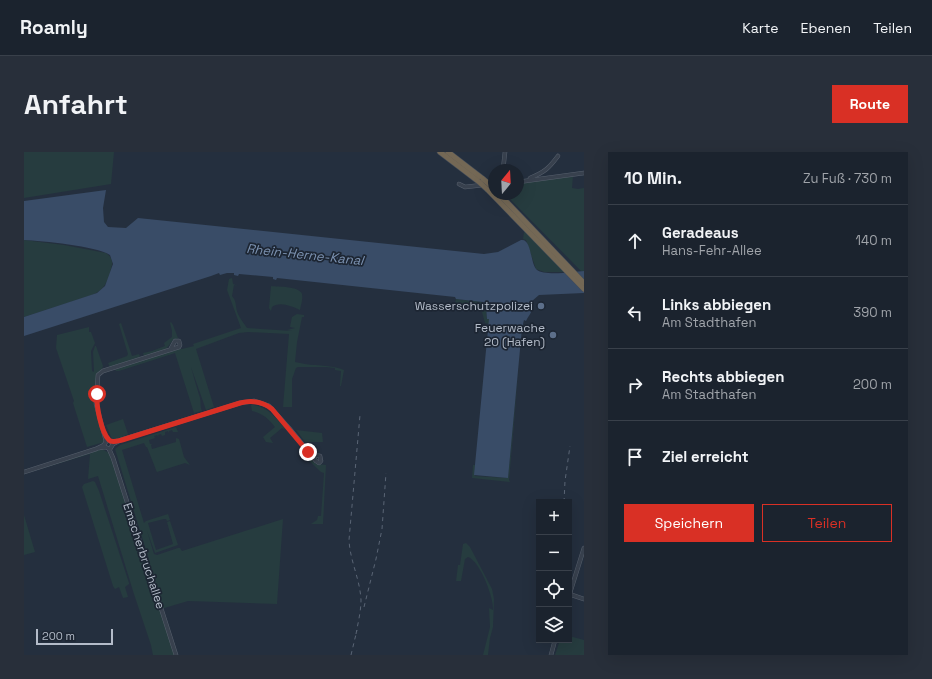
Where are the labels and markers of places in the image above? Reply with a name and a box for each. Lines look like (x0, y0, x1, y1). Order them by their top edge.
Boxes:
place label: Wasserschutzpolizei (415, 298, 533, 314)
marker: Wasserschutzpolizei (536, 301, 546, 311)
place label: Feuerwache 20 (Hafen) (475, 320, 545, 350)
marker: Feuerwache 20 (Hafen) (548, 330, 558, 340)

